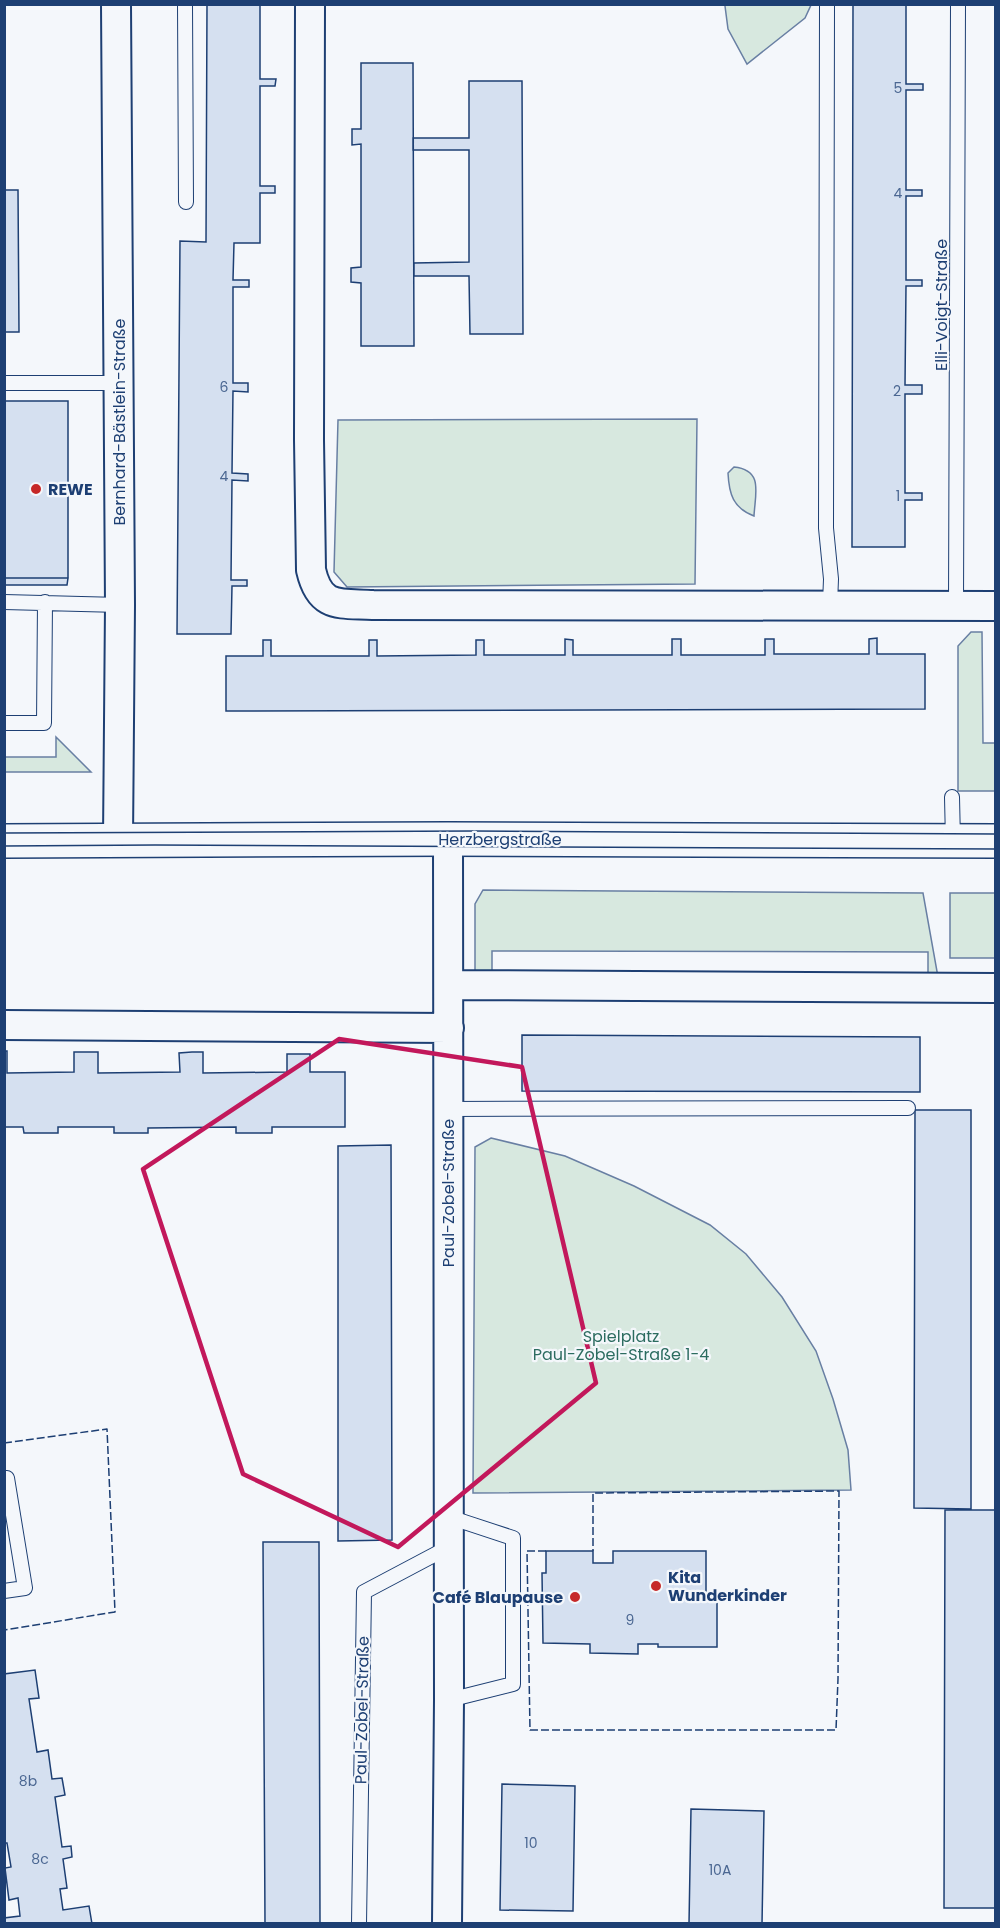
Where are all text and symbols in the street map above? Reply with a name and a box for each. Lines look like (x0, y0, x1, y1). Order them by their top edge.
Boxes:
house number: 5 (894, 78, 902, 98)
house number: 4 (894, 183, 903, 203)
street label: Elli-Voigt-Straße (930, 239, 953, 371)
street label: Bernhard-Bästlein-Straße (108, 318, 131, 526)
house number: 6 (220, 377, 229, 397)
house number: 2 (893, 381, 901, 401)
house number: 4 (220, 466, 229, 486)
place label: REWE (48, 478, 93, 501)
marker: REWE (29, 482, 43, 496)
house number: 1 (896, 486, 900, 506)
street label: Herzbergstraße (438, 828, 562, 851)
street label: Paul-Zobel-Straße (437, 1119, 460, 1267)
park label: Spielplatz Paul-Zobel-Straße 1-4 (533, 1325, 709, 1366)
place label: Kita Wunderkinder (668, 1566, 787, 1607)
marker: Kita Wunderkinder (649, 1579, 663, 1593)
place label: Café Blaupause (433, 1586, 563, 1609)
marker: Café Blaupause (568, 1590, 582, 1604)
house number: 9 (626, 1610, 634, 1630)
street label: Paul-Zobel-Straße (349, 1636, 375, 1784)
house number: 8b (19, 1771, 37, 1791)
house number: 10 (524, 1833, 538, 1853)
house number: 8c (31, 1849, 49, 1869)
house number: 10A (709, 1860, 731, 1880)

